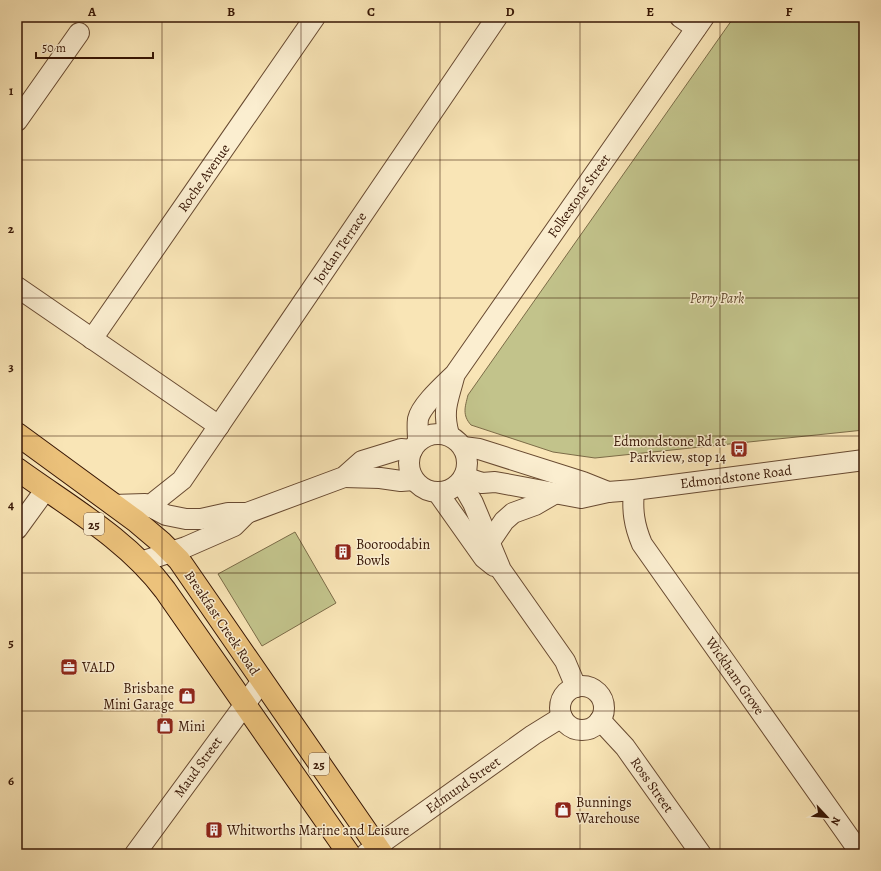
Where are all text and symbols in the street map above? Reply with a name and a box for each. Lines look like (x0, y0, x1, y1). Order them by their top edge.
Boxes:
text: A (87, 3, 97, 20)
text: B (227, 3, 235, 20)
text: C (367, 3, 375, 20)
text: D (505, 3, 515, 20)
text: E (646, 3, 654, 20)
text: F (786, 3, 793, 20)
scale bar (36, 34, 153, 60)
text: 50 m (42, 40, 66, 56)
text: 1 (9, 82, 14, 99)
street label: Roche Avenue (173, 140, 235, 216)
street label: Folkestone Street (543, 150, 615, 242)
street label: Jordan Terrace (309, 208, 371, 288)
text: 2 (8, 220, 15, 237)
park label: Perry Park (690, 289, 744, 308)
text: 3 (8, 358, 14, 375)
place label: Edmondstone Rd at Parkview, stop 14 (613, 432, 726, 467)
bus stop icon: Edmondstone Rd at Parkview, stop 14 (729, 439, 749, 459)
street label: Edmondstone Road (679, 461, 793, 493)
text: 4 (8, 496, 14, 513)
road number: 25 (84, 513, 104, 535)
place label: Booroodabin Bowls (356, 535, 430, 570)
building icon: Booroodabin Bowls (333, 542, 353, 562)
street label: Breakfast Creek Road (180, 567, 264, 679)
street label: Wickham Grove (701, 632, 769, 719)
text: 5 (8, 634, 14, 651)
office icon: VALD (59, 657, 79, 677)
place label: VALD (81, 658, 115, 677)
place label: Brisbane Mini Garage (103, 679, 174, 714)
shop icon: Brisbane Mini Garage (177, 686, 197, 706)
shop icon: Mini (155, 716, 175, 736)
place label: Mini (178, 717, 205, 736)
street label: Maud Street (170, 733, 227, 801)
street label: Edmund Street (422, 752, 504, 818)
road number: 25 (309, 753, 329, 775)
street label: Ross Street (626, 754, 678, 817)
text: 6 (8, 772, 14, 789)
place label: Bunnings Warehouse (575, 793, 640, 828)
north arrow (807, 797, 847, 837)
shop icon: Bunnings Warehouse (553, 800, 573, 820)
text: N (827, 814, 844, 828)
building icon: Whitworths Marine and Leisure (204, 820, 224, 840)
place label: Whitworths Marine and Leisure (226, 821, 409, 840)

